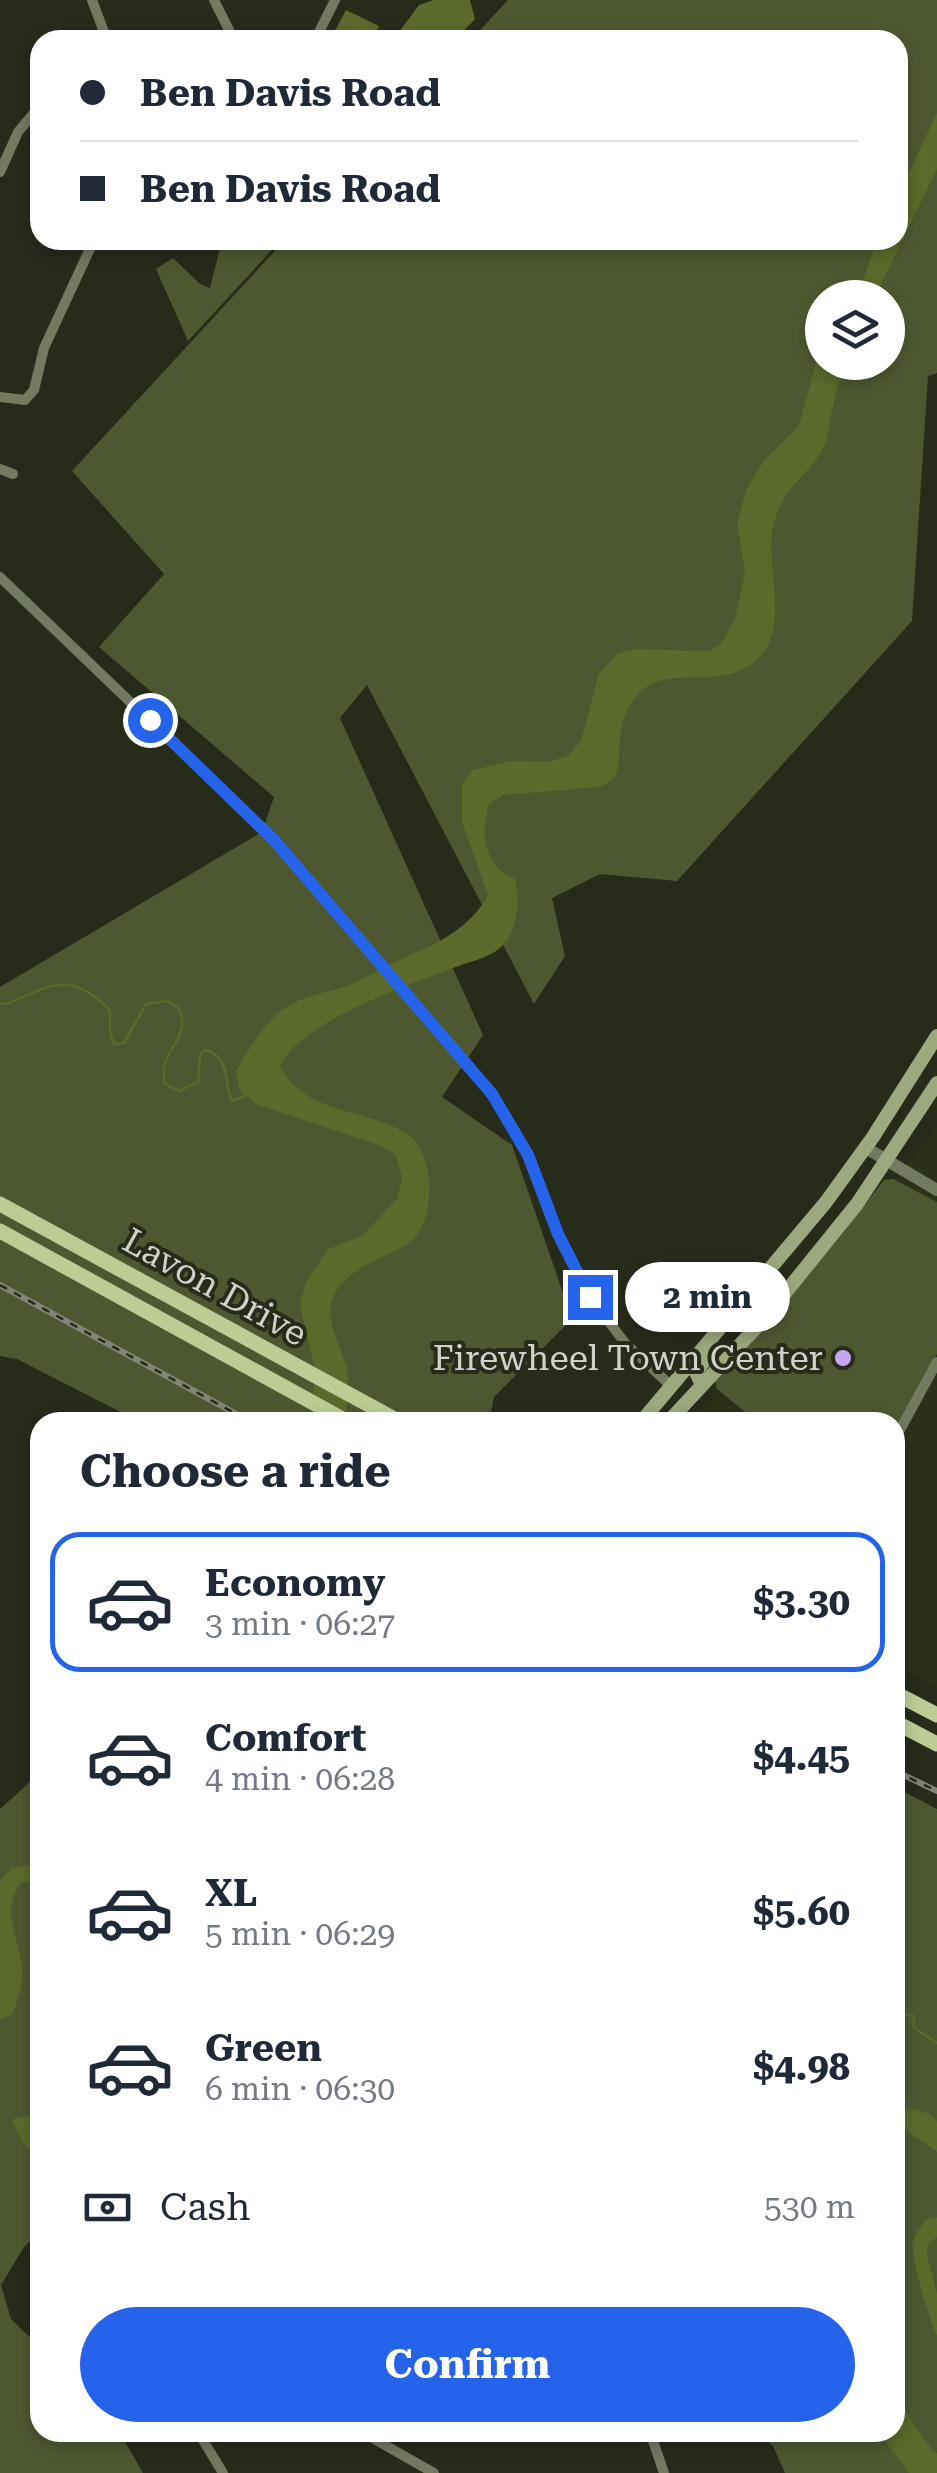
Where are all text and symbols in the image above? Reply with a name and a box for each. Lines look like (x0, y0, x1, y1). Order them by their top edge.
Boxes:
text: Ben Davis Road (140, 71, 441, 115)
text: Ben Davis Road (140, 167, 441, 211)
map controls (805, 280, 905, 380)
button: layers (805, 280, 905, 380)
route start (128, 698, 173, 743)
street label: Lavon Drive (116, 1220, 314, 1355)
callout: 2 min (625, 1262, 790, 1332)
route end (568, 1275, 613, 1320)
text: 2 min (663, 1278, 752, 1316)
place label: Firewheel Town Center (433, 1338, 823, 1379)
marker: Firewheel Town Center (832, 1347, 854, 1369)
text: Choose a ride (80, 1445, 391, 1498)
icon: car (85, 1557, 175, 1647)
text: Economy (205, 1561, 385, 1605)
text: $3.30 (753, 1580, 850, 1624)
text: 3 min · 06:27 (205, 1605, 395, 1643)
icon: car (85, 1712, 175, 1802)
text: Comfort (205, 1716, 366, 1760)
text: $4.45 (753, 1735, 850, 1779)
text: 4 min · 06:28 (205, 1760, 395, 1798)
icon: car (85, 1867, 175, 1957)
text: XL (205, 1871, 257, 1915)
text: $5.60 (753, 1890, 850, 1934)
text: 5 min · 06:29 (205, 1915, 395, 1953)
icon: car (85, 2022, 175, 2112)
text: Green (205, 2026, 322, 2070)
text: $4.98 (753, 2045, 850, 2089)
text: 6 min · 06:30 (205, 2070, 395, 2108)
icon: cash (80, 2180, 135, 2235)
text: Cash (160, 2185, 250, 2229)
text: 530 m (764, 2188, 855, 2226)
button: Confirm (80, 2307, 855, 2422)

